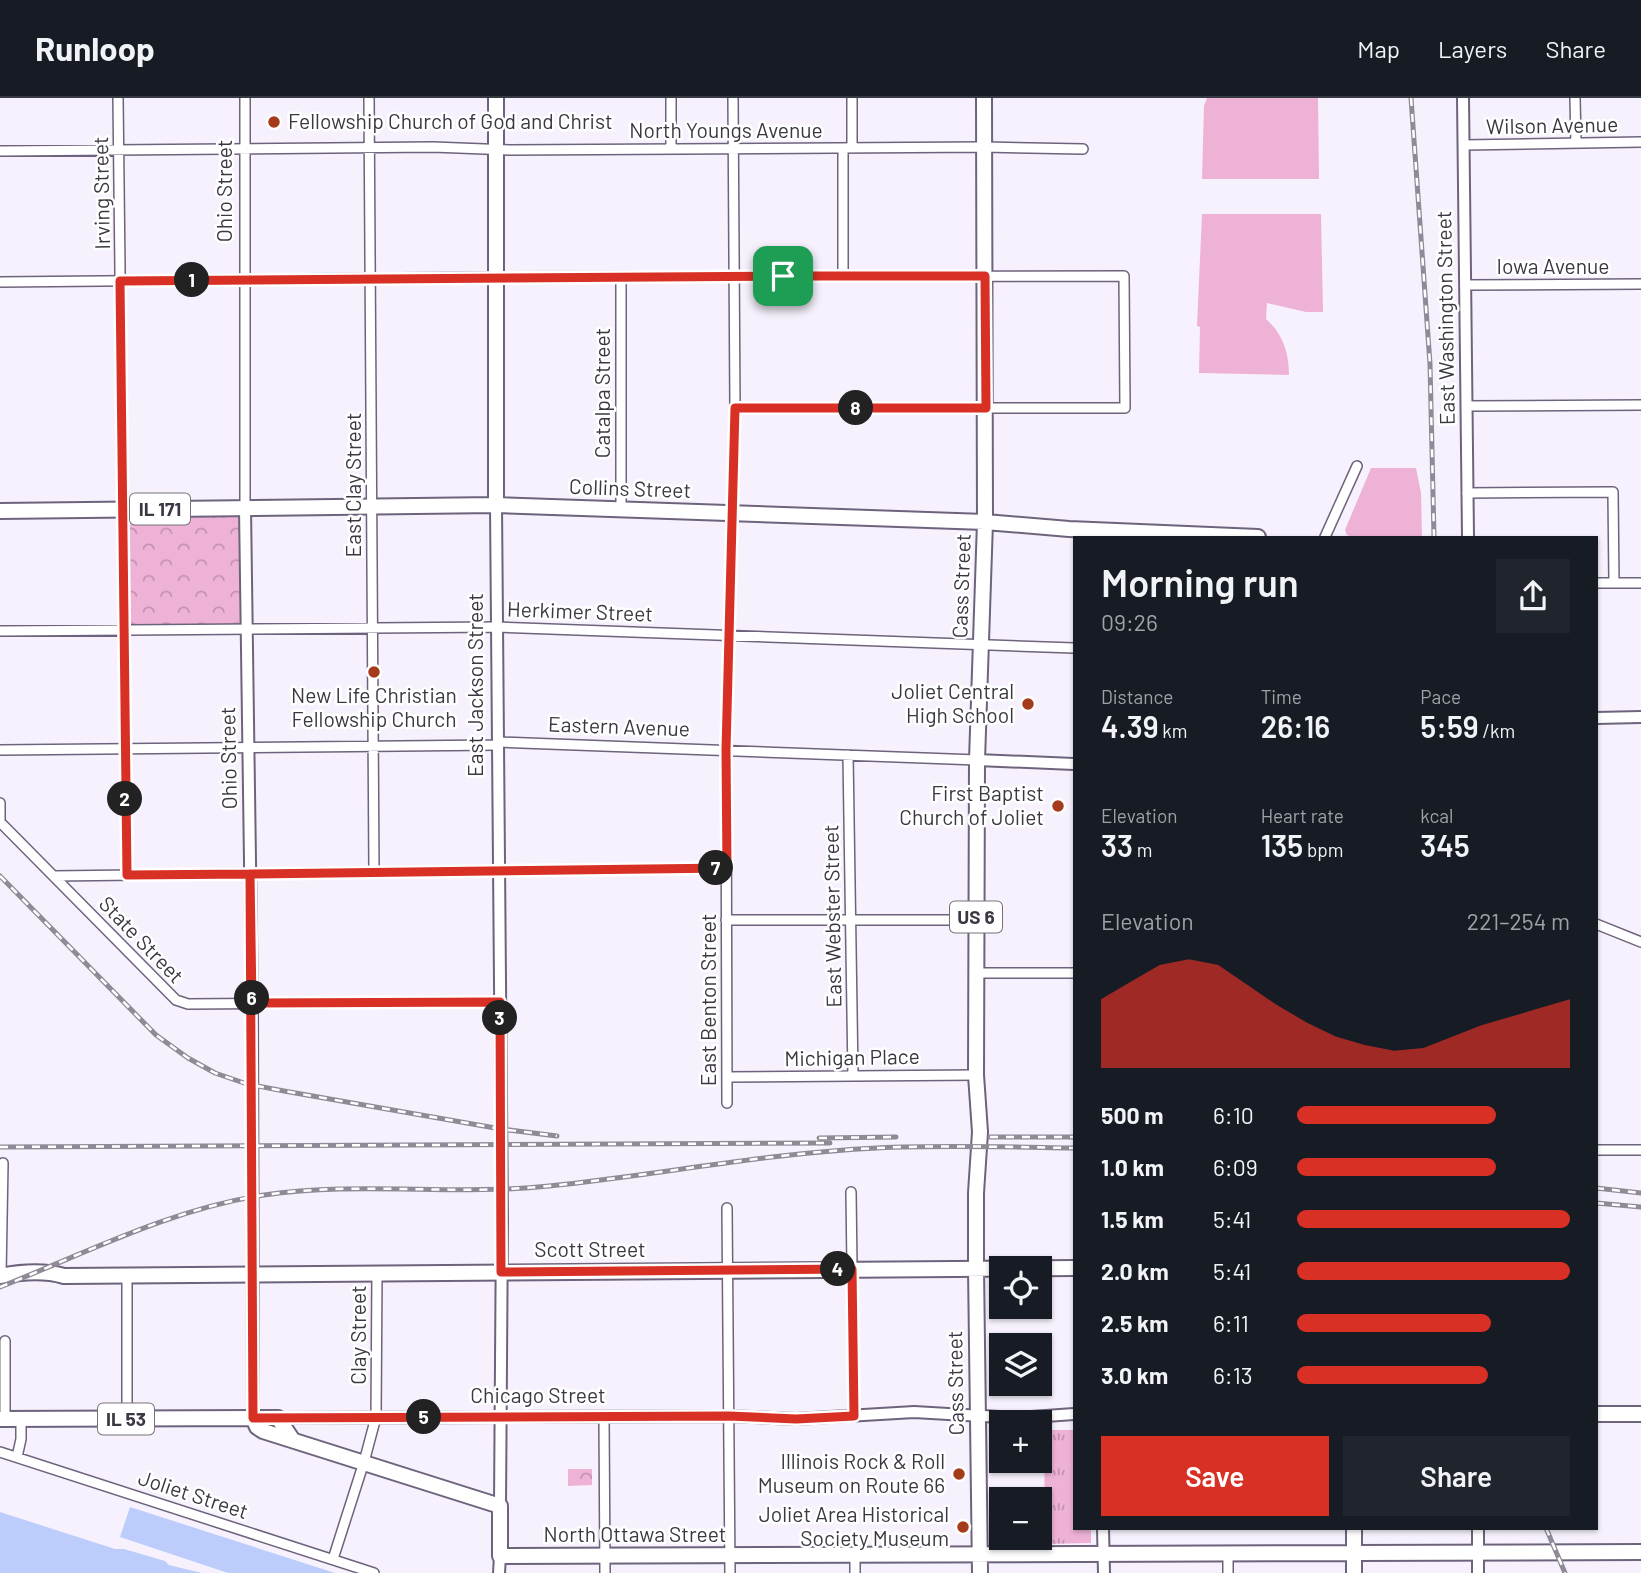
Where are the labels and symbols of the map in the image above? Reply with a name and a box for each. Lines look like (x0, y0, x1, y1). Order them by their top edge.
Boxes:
place label: Fellowship Church of God and Christ (288, 108, 613, 133)
street label: Wilson Avenue (1486, 111, 1618, 138)
marker: Fellowship Church of God and Christ (266, 114, 282, 130)
street label: North Youngs Avenue (629, 117, 823, 142)
street label: Irving Street (87, 136, 114, 250)
street label: Ohio Street (211, 140, 236, 242)
street label: East Washington Street (1430, 211, 1459, 425)
pin (753, 246, 813, 306)
street label: Iowa Avenue (1496, 253, 1610, 278)
pin: 1 (174, 262, 210, 298)
street label: Catalpa Street (589, 328, 614, 458)
pin: 8 (838, 390, 874, 426)
street label: East Clay Street (340, 413, 365, 557)
street label: Collins Street (569, 473, 692, 502)
road number: IL 171 (130, 494, 190, 524)
street label: Cass Street (946, 533, 975, 639)
street label: East Jackson Street (462, 593, 487, 777)
street label: Herkimer Street (507, 595, 653, 626)
marker: New Life Christian Fellowship Church (366, 664, 382, 680)
place label: Joliet Central High School (891, 678, 1014, 727)
place label: New Life Christian Fellowship Church (291, 682, 457, 731)
marker: Joliet Central High School (1020, 696, 1036, 712)
street label: Ohio Street (214, 706, 241, 810)
street label: Eastern Avenue (548, 711, 690, 740)
place label: First Baptist Church of Joliet (899, 780, 1044, 829)
pin: 2 (108, 782, 142, 816)
marker: First Baptist Church of Joliet (1050, 798, 1066, 814)
street label: East Webster Street (817, 824, 846, 1008)
pin: 7 (698, 850, 734, 886)
street label: State Street (95, 890, 189, 987)
road number: US 6 (950, 902, 1002, 932)
street label: East Benton Street (695, 914, 720, 1086)
pin: 6 (234, 981, 270, 1016)
pin: 3 (482, 1000, 518, 1035)
street label: Michigan Place (784, 1043, 920, 1070)
street label: Scott Street (534, 1236, 646, 1261)
pin: 4 (820, 1252, 856, 1286)
street label: Clay Street (345, 1285, 370, 1385)
street label: Cass Street (941, 1330, 968, 1436)
street label: Chicago Street (470, 1382, 606, 1407)
pin: 5 (406, 1400, 442, 1434)
road number: IL 53 (98, 1404, 154, 1434)
place label: Illinois Rock & Roll Museum on Route 66 (758, 1448, 945, 1497)
street label: Joliet Street (135, 1464, 252, 1523)
marker: Illinois Rock & Roll Museum on Route 66 (951, 1466, 967, 1482)
place label: Joliet Area Historical Society Museum (759, 1501, 949, 1550)
marker: Joliet Area Historical Society Museum (955, 1519, 971, 1535)
street label: North Ottawa Street (544, 1521, 726, 1546)

